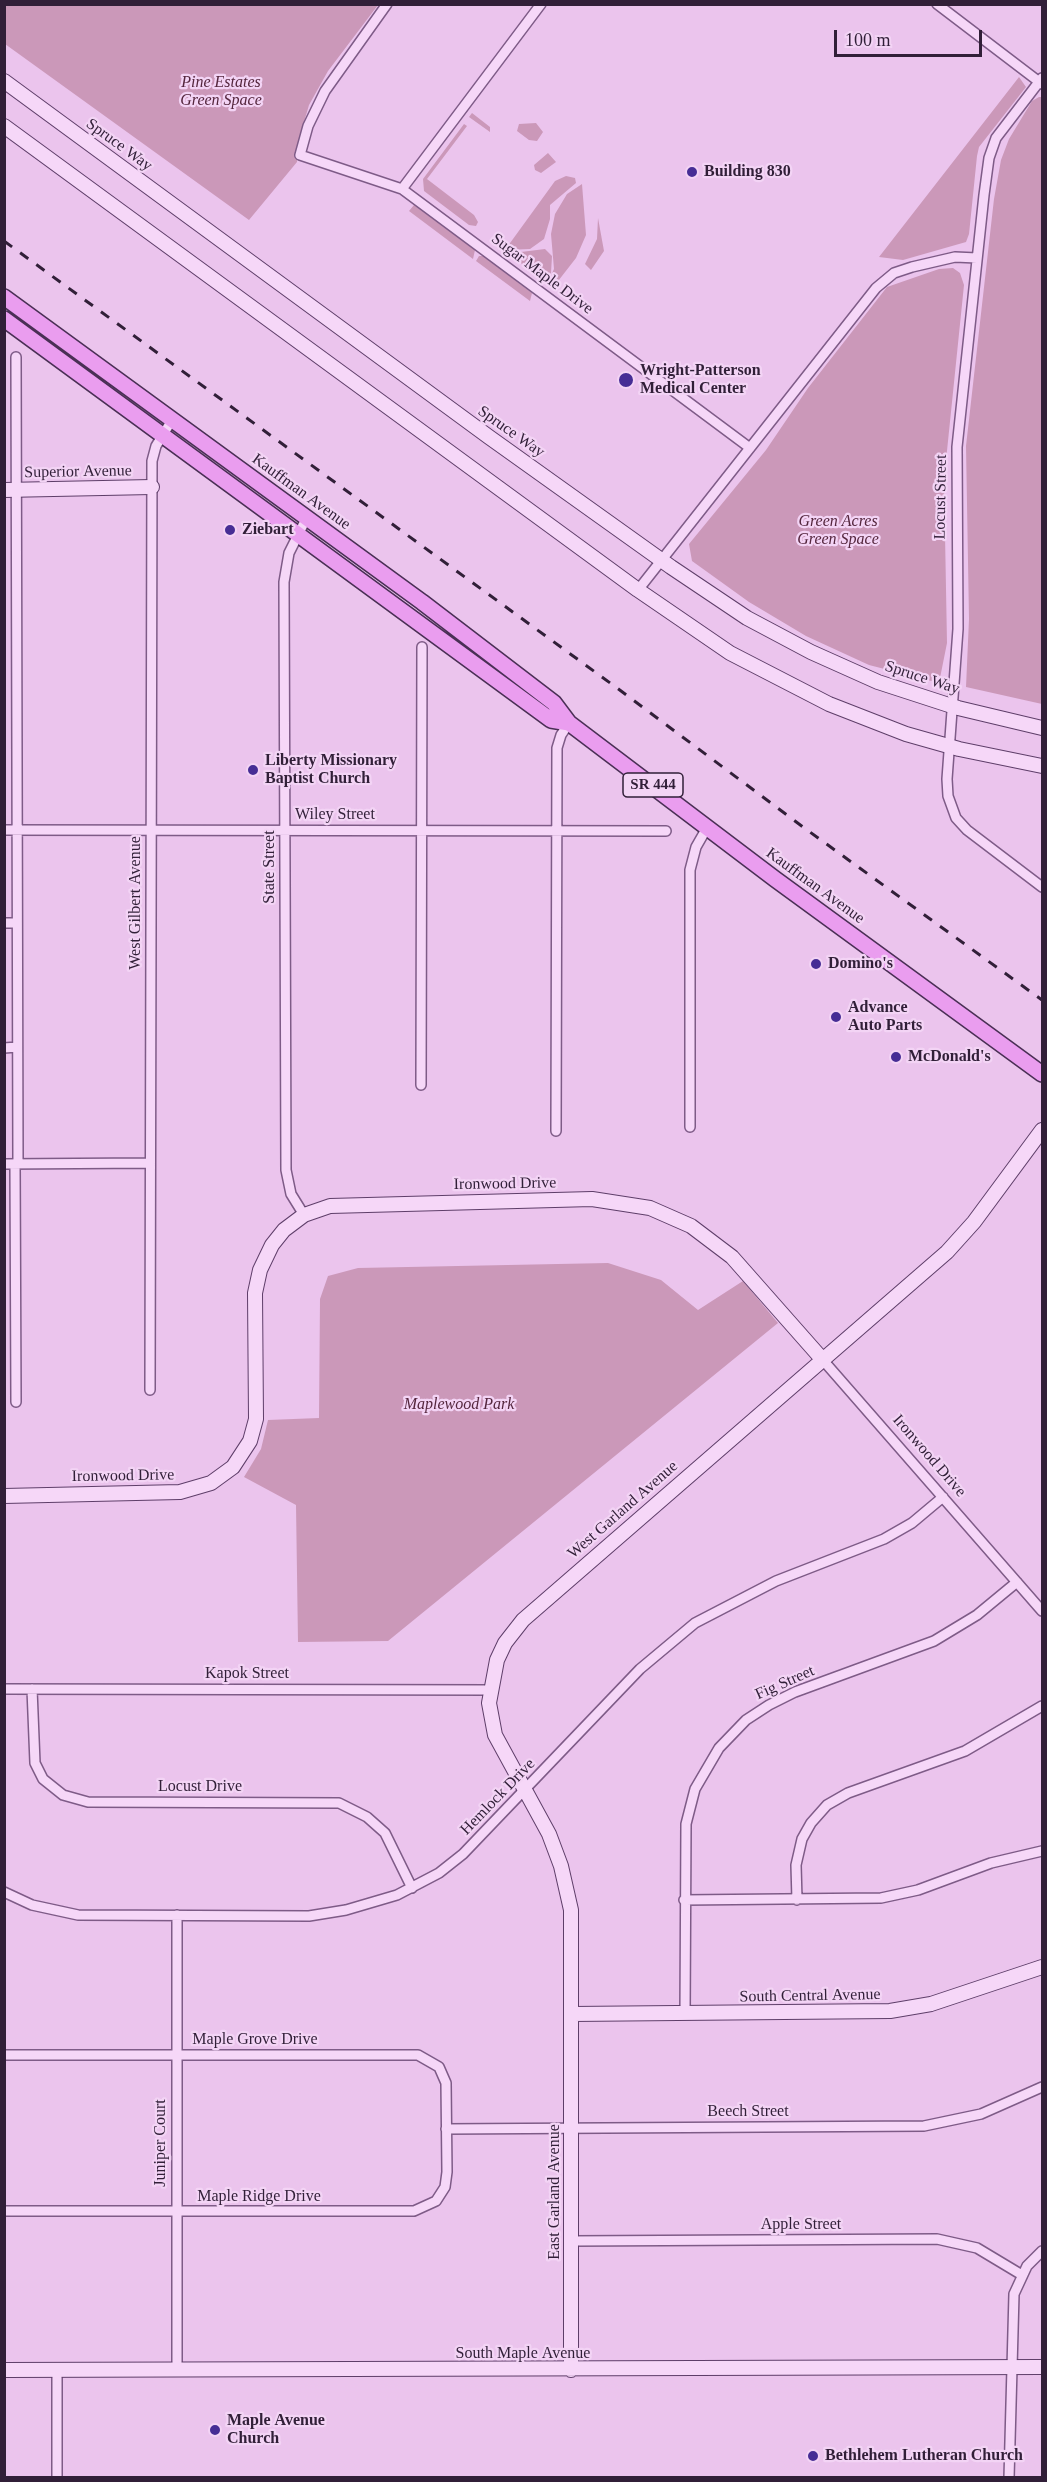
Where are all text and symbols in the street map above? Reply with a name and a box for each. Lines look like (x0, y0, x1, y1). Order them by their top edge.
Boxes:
scale bar (837, 18, 986, 56)
text: 100 m (845, 30, 891, 50)
park label: Pine Estates Green Space (180, 73, 262, 111)
street label: Spruce Way (82, 115, 156, 175)
place label: Building 830 (704, 162, 791, 182)
marker: Building 830 (685, 165, 699, 179)
street label: Sugar Maple Drive (487, 229, 597, 319)
place label: Wright-Patterson Medical Center (640, 361, 761, 399)
marker: Wright-Patterson Medical Center (617, 371, 635, 389)
street label: Spruce Way (474, 402, 548, 462)
street label: Kauffman Avenue (248, 450, 354, 534)
street label: Locust Street (931, 454, 951, 540)
street label: Superior Avenue (24, 461, 132, 483)
park label: Green Acres Green Space (797, 512, 879, 550)
place label: Ziebart (242, 520, 294, 540)
marker: Ziebart (223, 523, 237, 537)
street label: Spruce Way (882, 657, 962, 699)
place label: Liberty Missionary Baptist Church (265, 751, 397, 789)
marker: Liberty Missionary Baptist Church (246, 763, 260, 777)
road number: SR 444 (623, 773, 683, 797)
street label: Wiley Street (295, 805, 375, 825)
street label: State Street (260, 830, 280, 904)
street label: West Gilbert Avenue (126, 836, 146, 970)
street label: Kauffman Avenue (762, 844, 868, 928)
place label: Domino's (828, 954, 893, 974)
marker: Domino's (809, 957, 823, 971)
place label: Advance Auto Parts (848, 998, 922, 1036)
marker: Advance Auto Parts (829, 1010, 843, 1024)
place label: McDonald's (908, 1047, 991, 1067)
marker: McDonald's (889, 1050, 903, 1064)
street label: Ironwood Drive (454, 1174, 556, 1194)
park label: Maplewood Park (404, 1395, 514, 1415)
street label: Ironwood Drive (888, 1411, 970, 1501)
street label: West Garland Avenue (564, 1457, 682, 1563)
street label: Ironwood Drive (72, 1466, 174, 1486)
street label: Fig Street (752, 1661, 818, 1705)
street label: Kapok Street (205, 1664, 289, 1684)
street label: Hemlock Drive (457, 1755, 539, 1839)
street label: Locust Drive (158, 1777, 242, 1797)
street label: South Central Avenue (739, 1985, 881, 2007)
street label: Maple Grove Drive (192, 2030, 318, 2050)
street label: Juniper Court (151, 2099, 171, 2187)
street label: Beech Street (707, 2102, 789, 2122)
street label: East Garland Avenue (545, 2124, 565, 2260)
street label: Maple Ridge Drive (197, 2187, 321, 2207)
street label: Apple Street (761, 2215, 841, 2235)
street label: South Maple Avenue (456, 2344, 590, 2364)
place label: Maple Avenue Church (227, 2411, 325, 2449)
marker: Maple Avenue Church (208, 2423, 222, 2437)
place label: Bethlehem Lutheran Church (825, 2446, 1023, 2466)
marker: Bethlehem Lutheran Church (806, 2449, 820, 2463)

